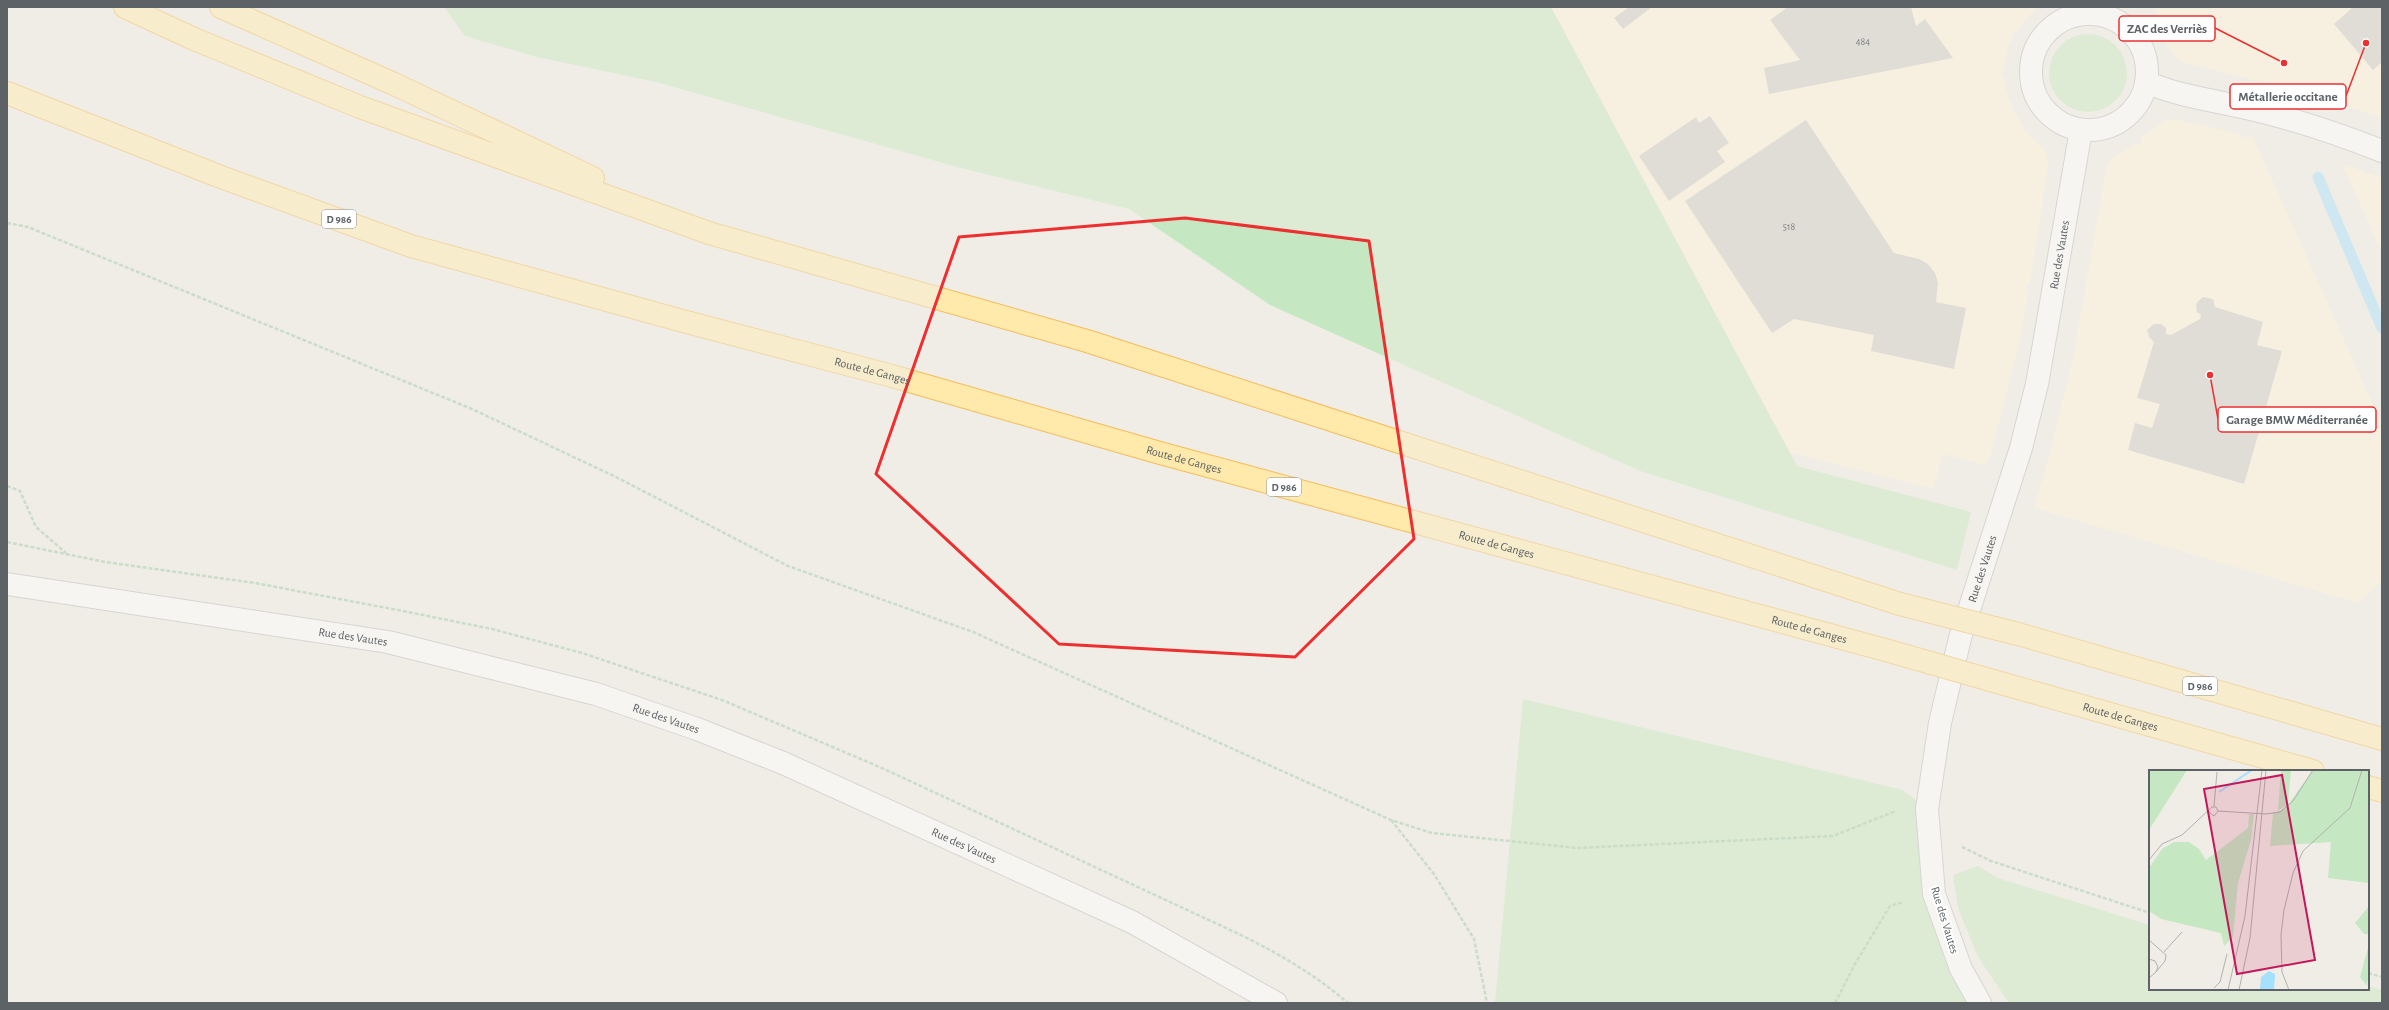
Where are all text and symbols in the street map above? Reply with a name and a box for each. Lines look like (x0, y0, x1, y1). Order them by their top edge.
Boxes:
callout: ZAC des Verriès (2119, 16, 2215, 41)
text: ZAC des Verriès (2127, 23, 2207, 36)
house number: 484 (1856, 37, 1870, 47)
callout: Métallerie occitane (2230, 84, 2346, 109)
text: Métallerie occitane (2238, 91, 2338, 104)
road number: D 986 (322, 210, 356, 228)
street label: Rue des Vautes (2048, 219, 2071, 290)
house number: 518 (1783, 222, 1795, 232)
street label: Route de Ganges (833, 355, 912, 387)
callout: Garage BMW Méditerranée (2218, 407, 2376, 432)
text: Garage BMW Méditerranée (2226, 414, 2368, 427)
street label: Route de Ganges (1145, 443, 1223, 476)
road number: D 986 (1267, 478, 1301, 496)
street label: Route de Ganges (1458, 528, 1536, 560)
street label: Rue des Vautes (1966, 534, 1999, 604)
street label: Route de Ganges (1770, 613, 1848, 645)
street label: Rue des Vautes (318, 625, 388, 648)
road number: D 986 (2183, 677, 2217, 695)
street label: Route de Ganges (2081, 700, 2160, 733)
street label: Rue des Vautes (631, 701, 701, 735)
inset map (2149, 770, 2369, 990)
street label: Rue des Vautes (930, 826, 998, 865)
street label: Rue des Vautes (1929, 885, 1961, 955)

